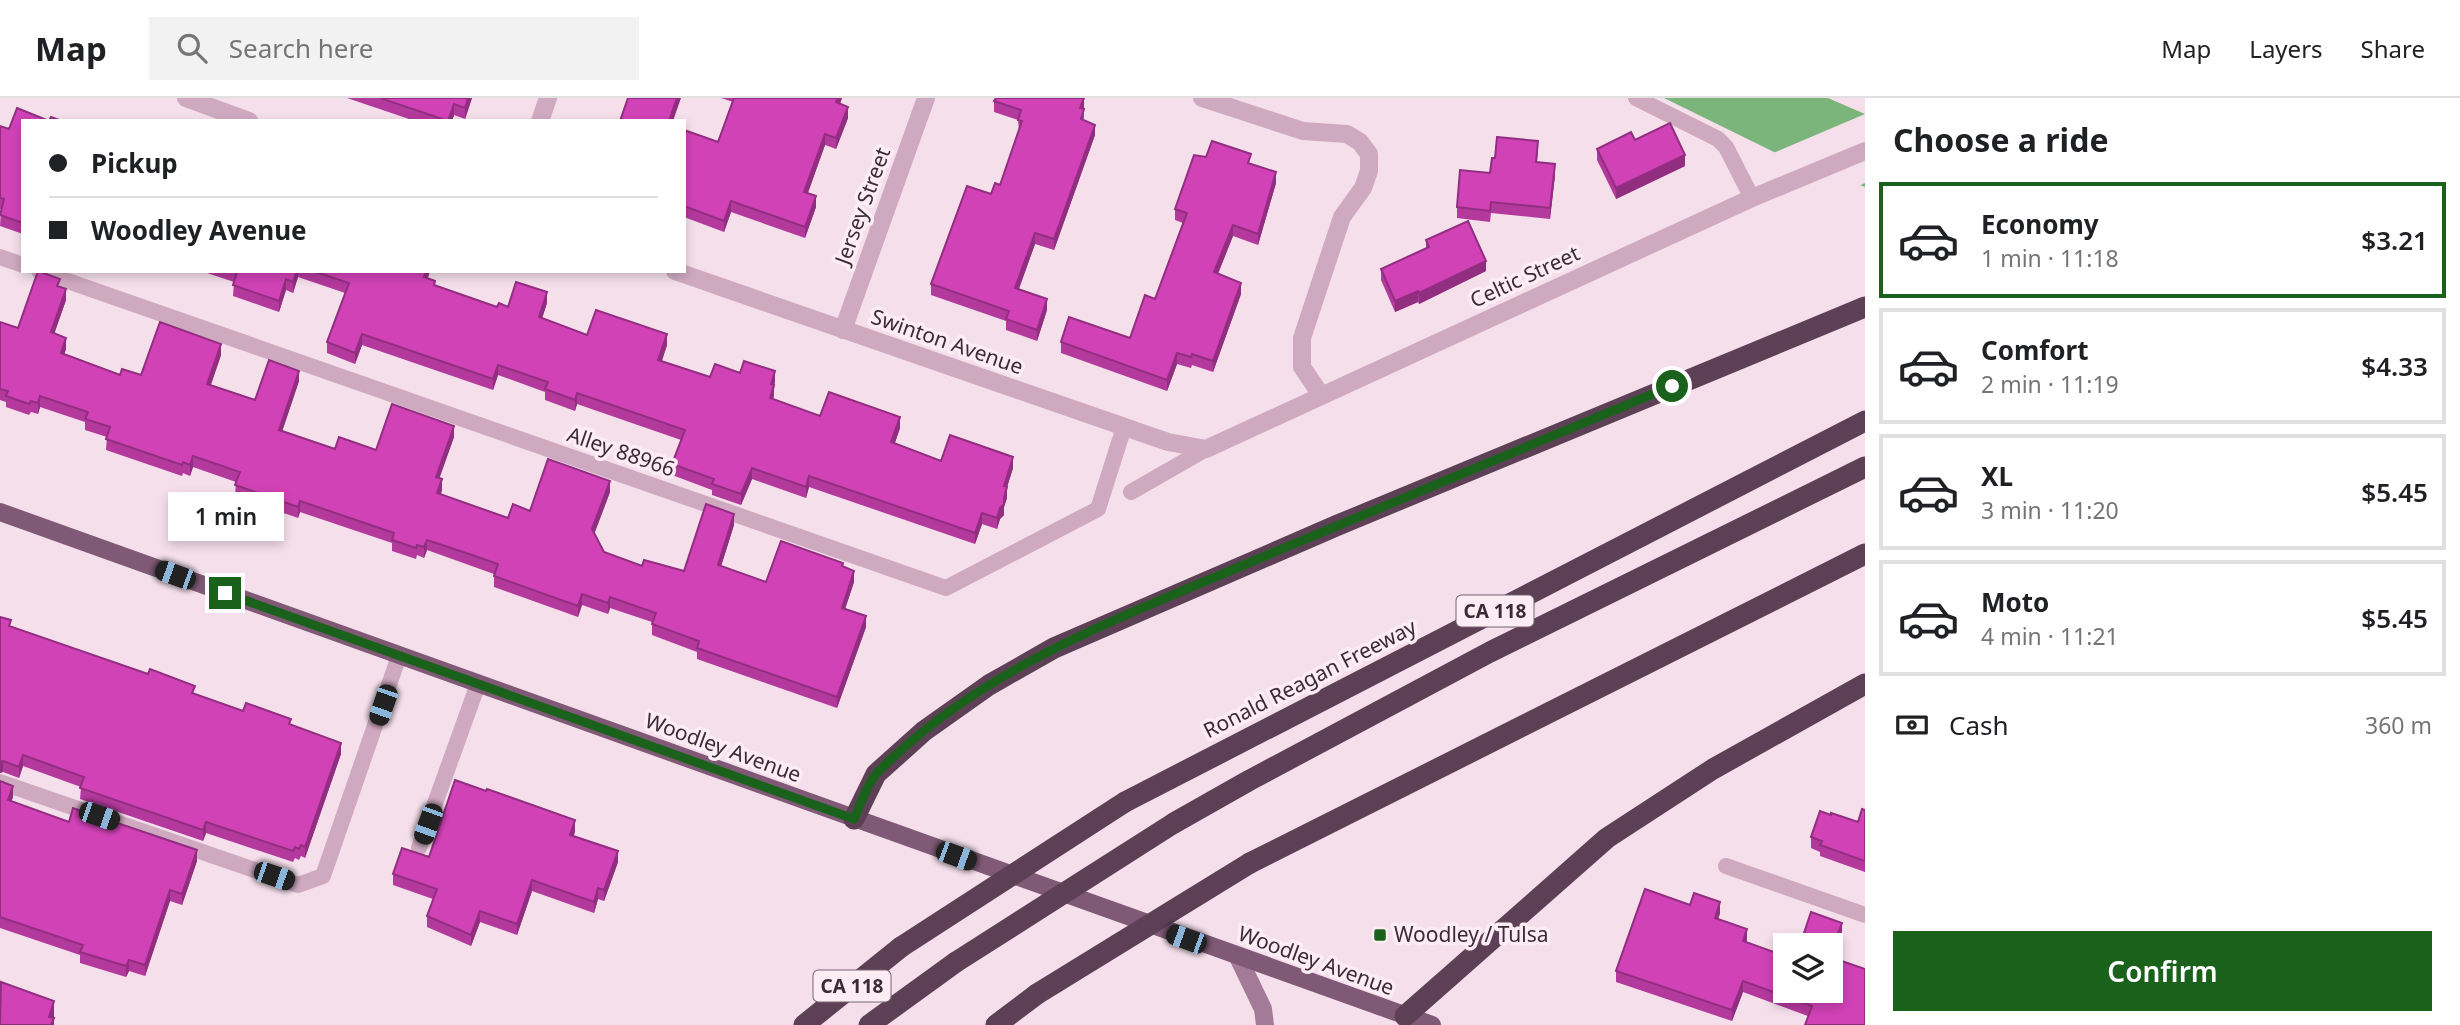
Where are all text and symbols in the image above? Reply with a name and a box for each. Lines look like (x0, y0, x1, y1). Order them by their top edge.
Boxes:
search box (149, 17, 639, 80)
text: Map (35, 26, 107, 71)
icon: search (173, 29, 211, 67)
text: Search here (229, 30, 373, 66)
text: Map (2161, 32, 2211, 65)
text: Layers (2249, 32, 2323, 65)
text: Share (2361, 32, 2425, 65)
text: Choose a ride (1893, 118, 2109, 161)
street label: Jersey Street (827, 143, 896, 270)
text: Pickup (91, 145, 178, 181)
text: Economy (1981, 206, 2099, 242)
icon: car (1897, 209, 1960, 272)
text: Woodley Avenue (91, 212, 307, 248)
text: $3.21 (2361, 222, 2428, 258)
street label: Celtic Street (1465, 238, 1584, 314)
text: 1 min · 11:18 (1981, 242, 2119, 274)
street label: Swinton Avenue (868, 302, 1027, 380)
text: Comfort (1981, 332, 2089, 368)
icon: car (1897, 335, 1960, 398)
text: $4.33 (2361, 348, 2428, 384)
text: 2 min · 11:19 (1981, 368, 2119, 400)
route start (1656, 370, 1688, 402)
street label: Alley 88966 (564, 420, 679, 483)
text: XL (1981, 458, 2013, 494)
icon: car (1897, 461, 1960, 524)
text: $5.45 (2361, 474, 2428, 510)
callout: 1 min (167, 491, 283, 540)
text: 3 min · 11:20 (1981, 494, 2119, 526)
text: 1 min (195, 500, 257, 532)
car (152, 558, 199, 592)
route end (209, 577, 241, 609)
text: Moto (1981, 584, 2049, 620)
icon: car (1897, 587, 1960, 650)
road number: CA 118 (1456, 596, 1534, 626)
text: $5.45 (2361, 600, 2428, 636)
street label: Ronald Reagan Freeway (1198, 612, 1421, 744)
text: 4 min · 11:21 (1981, 620, 2119, 652)
car (367, 682, 400, 728)
street label: Woodley Avenue (641, 706, 805, 788)
icon: cash (1893, 706, 1931, 744)
text: Cash (1949, 707, 2009, 743)
text: 360 m (2365, 709, 2432, 741)
car (76, 799, 123, 833)
car (411, 801, 446, 847)
car (933, 839, 980, 873)
car (251, 859, 298, 893)
street label: Woodley Avenue (1234, 919, 1398, 1001)
place label: Woodley / Tulsa (1394, 920, 1549, 948)
car (1163, 922, 1210, 956)
marker: Woodley / Tulsa (1372, 927, 1388, 943)
button: Confirm (1893, 931, 2432, 1011)
map controls (1773, 933, 1843, 1003)
button: layers (1773, 933, 1843, 1003)
road number: CA 118 (814, 971, 890, 1002)

